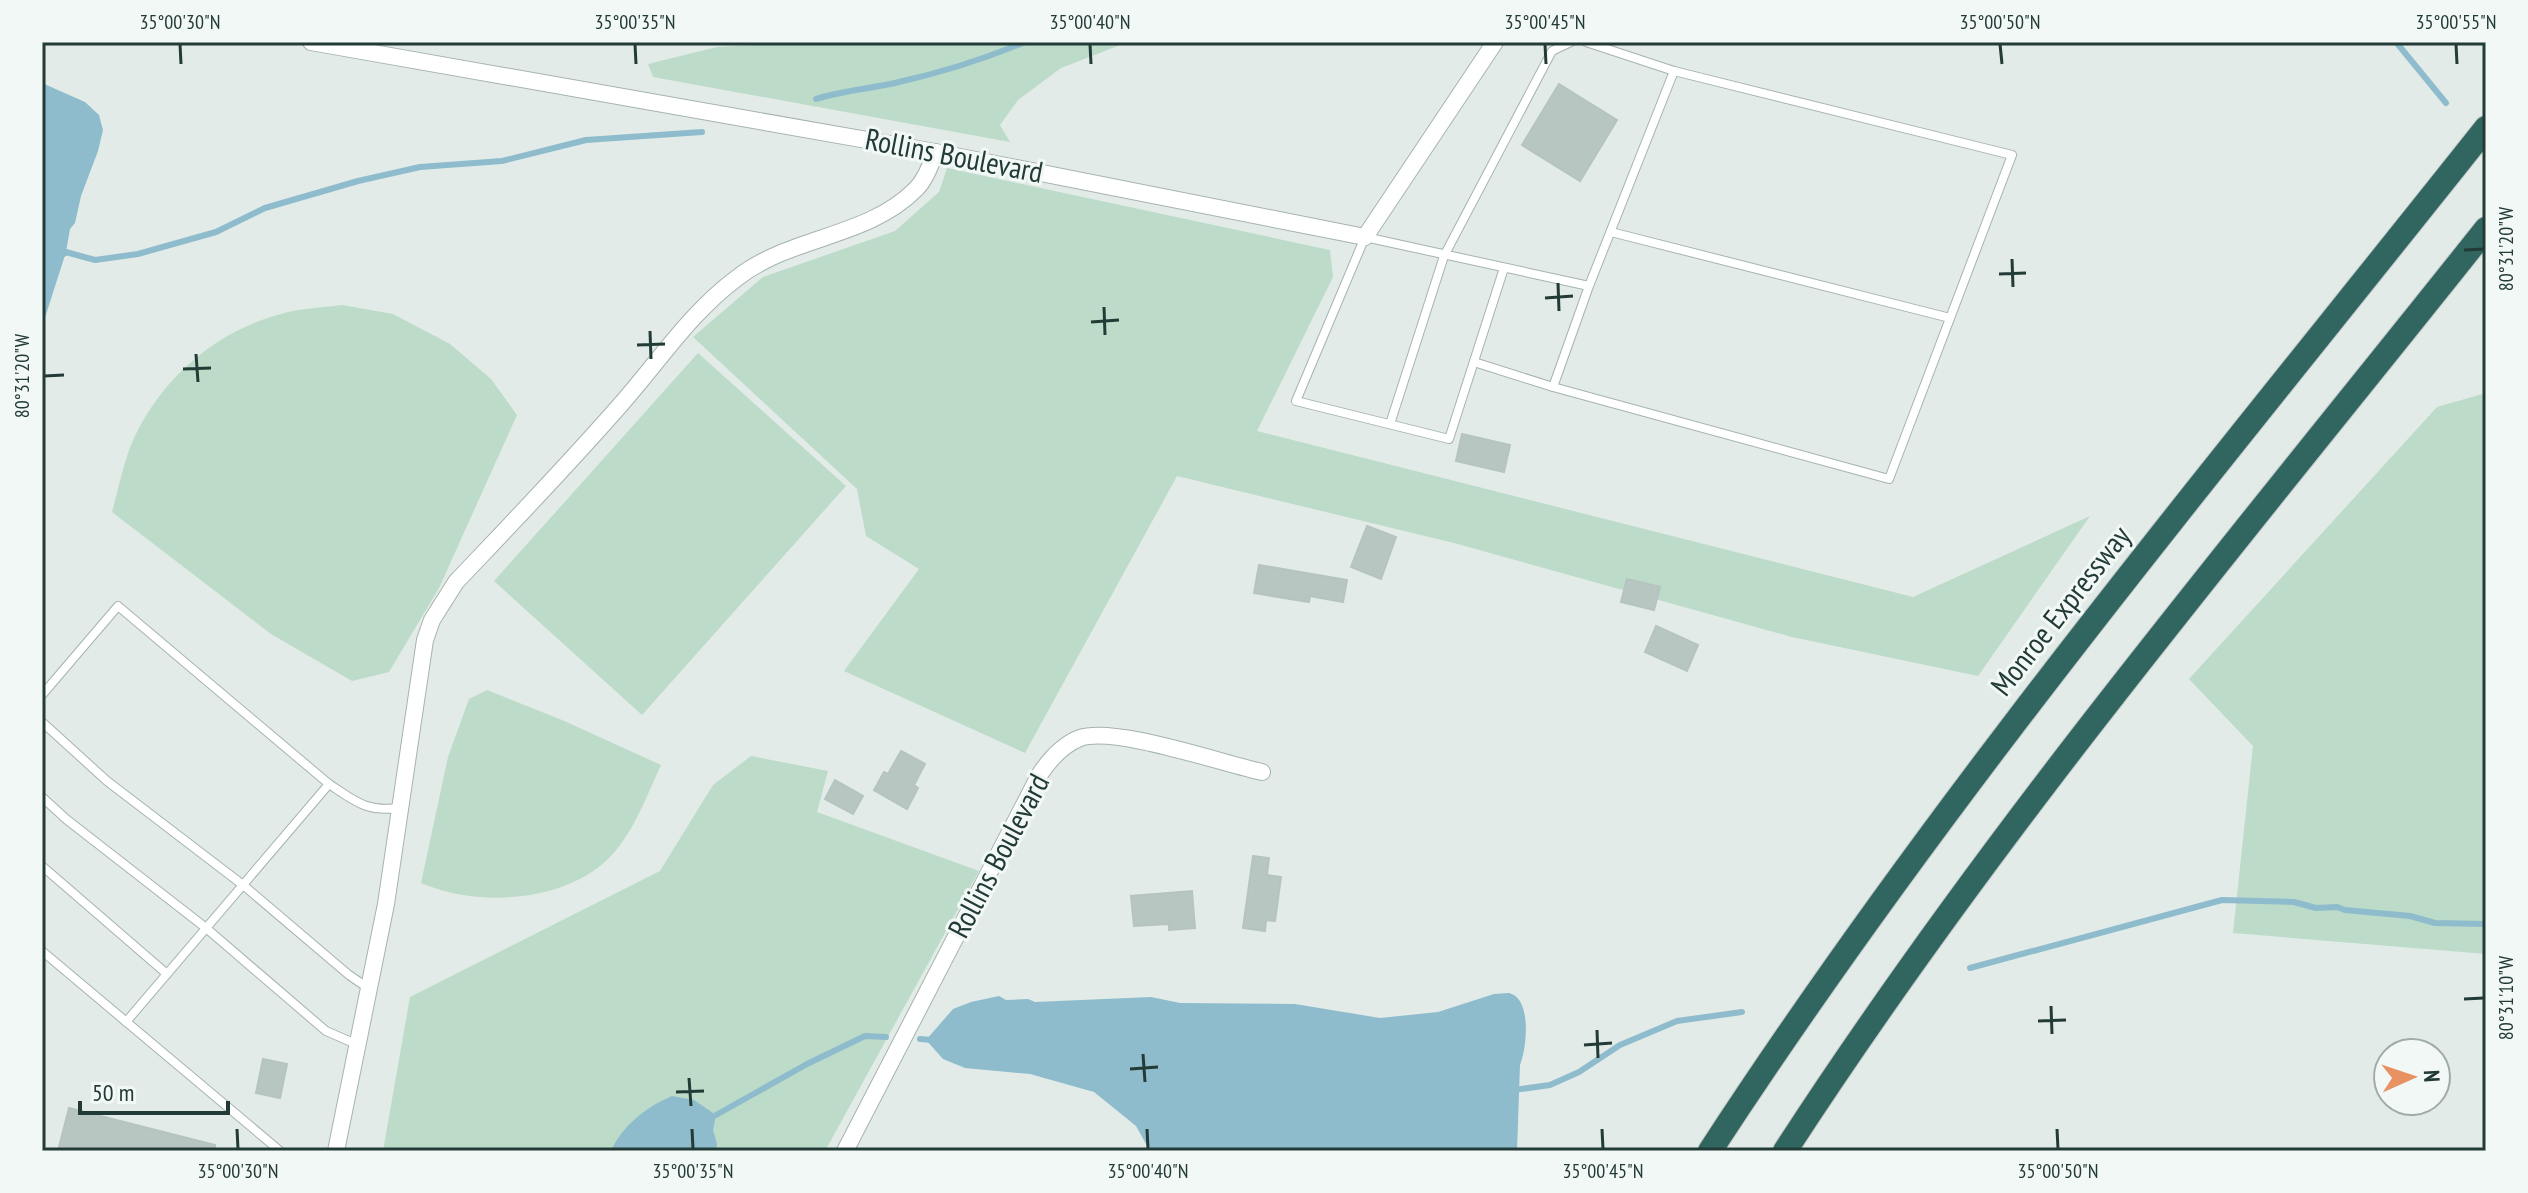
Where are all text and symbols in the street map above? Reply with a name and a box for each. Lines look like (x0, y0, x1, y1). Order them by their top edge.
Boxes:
text: 35°00'30"N (140, 9, 220, 35)
text: 35°00'35"N (595, 9, 675, 35)
text: 35°00'40"N (1050, 9, 1130, 35)
text: 35°00'45"N (1505, 9, 1585, 35)
text: 35°00'50"N (1960, 9, 2040, 35)
text: 35°00'55"N (2416, 9, 2496, 35)
street label: Rollins Boulevard (862, 118, 1046, 191)
text: 80°31'20"W (2493, 206, 2519, 291)
text: 80°31'20"W (9, 333, 35, 418)
street label: Monroe Expressway (1981, 517, 2139, 703)
street label: Rollins Boulevard (938, 767, 1057, 944)
text: 80°31'10"W (2493, 955, 2519, 1040)
north arrow (2372, 1037, 2452, 1117)
scale bar (80, 1065, 228, 1115)
text: N (2418, 1069, 2446, 1083)
text: 50 m (92, 1077, 134, 1108)
text: 35°00'30"N (198, 1158, 278, 1184)
text: 35°00'35"N (653, 1158, 733, 1184)
text: 35°00'40"N (1108, 1158, 1188, 1184)
text: 35°00'45"N (1563, 1158, 1643, 1184)
text: 35°00'50"N (2018, 1158, 2098, 1184)

